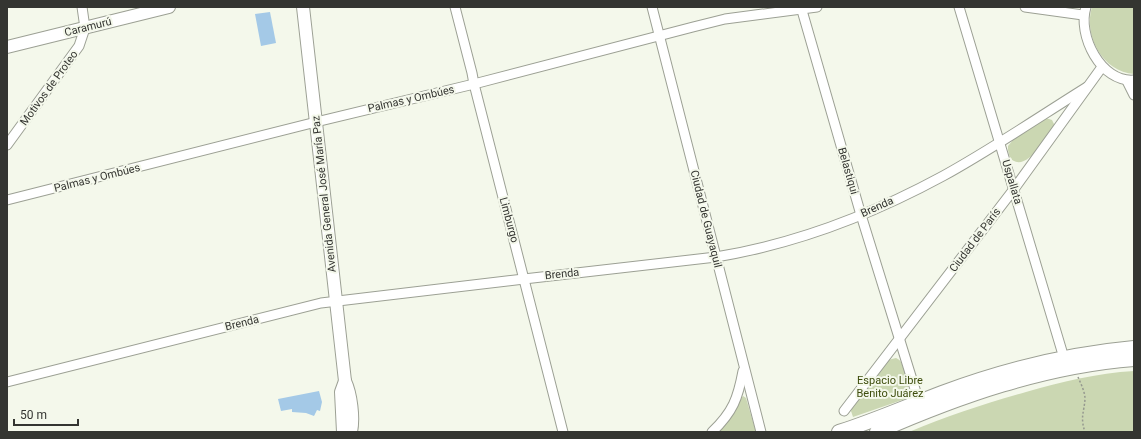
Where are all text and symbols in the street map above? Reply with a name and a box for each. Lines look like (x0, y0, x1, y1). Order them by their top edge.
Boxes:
street label: Caramurú (63, 15, 113, 39)
street label: Motivos de Proteo (17, 48, 81, 128)
street label: Palmas y Ombúes (366, 83, 456, 115)
street label: Avenida General José María Paz (309, 114, 339, 273)
street label: Belastiqui (835, 146, 861, 196)
street label: Uspallata (999, 158, 1025, 206)
street label: Palmas y Ombúes (52, 161, 142, 195)
street label: Ciudad de Guayaquil (688, 169, 724, 269)
street label: Brenda (859, 194, 895, 220)
street label: Limburgo (497, 196, 521, 244)
street label: Ciudad de París (947, 205, 1003, 275)
street label: Brenda (544, 266, 580, 282)
street label: Brenda (224, 313, 260, 333)
park label: Espacio Libre Benito Juárez (857, 374, 924, 400)
scale bar (14, 401, 78, 427)
text: 50 m (20, 408, 47, 422)

